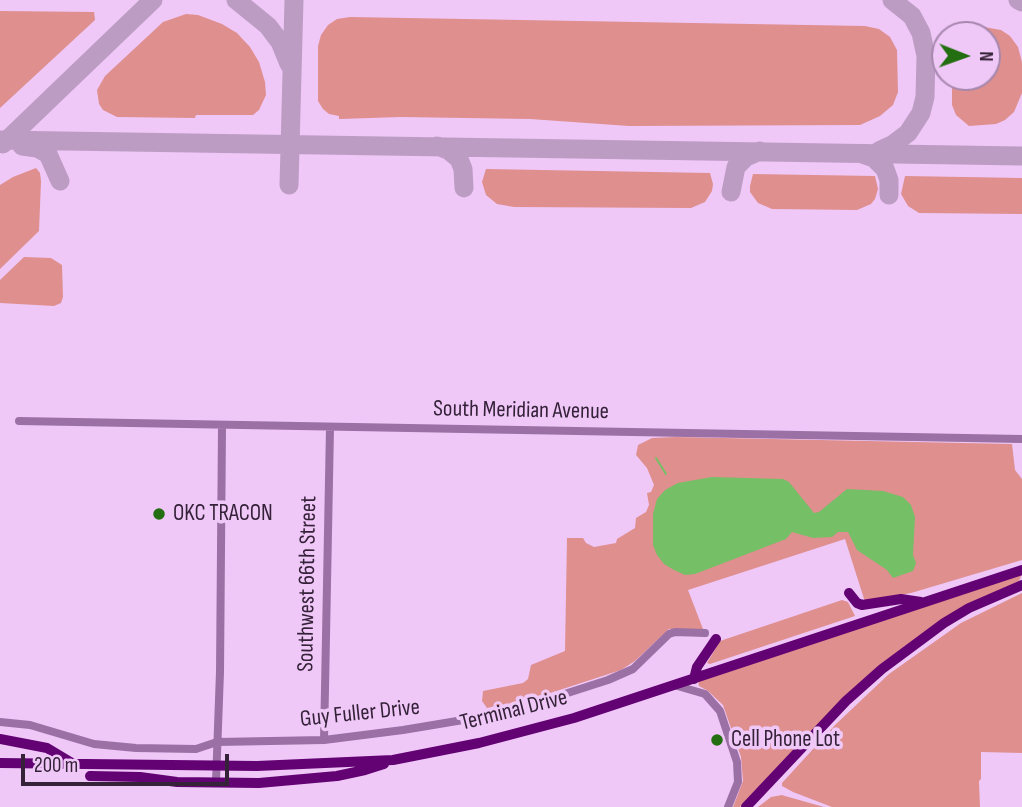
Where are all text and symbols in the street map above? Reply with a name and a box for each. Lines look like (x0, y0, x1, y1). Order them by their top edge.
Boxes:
north arrow (931, 21, 1001, 91)
text: N (974, 51, 997, 62)
street label: South Meridian Avenue (433, 396, 609, 426)
street label: Southwest 66th Street (293, 496, 323, 672)
place label: OKC TRACON (173, 500, 273, 528)
marker: OKC TRACON (151, 506, 167, 522)
street label: Terminal Drive (458, 684, 570, 738)
street label: Guy Fuller Drive (299, 694, 421, 734)
place label: Cell Phone Lot (731, 726, 840, 754)
marker: Cell Phone Lot (709, 732, 725, 748)
scale bar (24, 740, 233, 784)
text: 200 m (34, 753, 78, 778)

